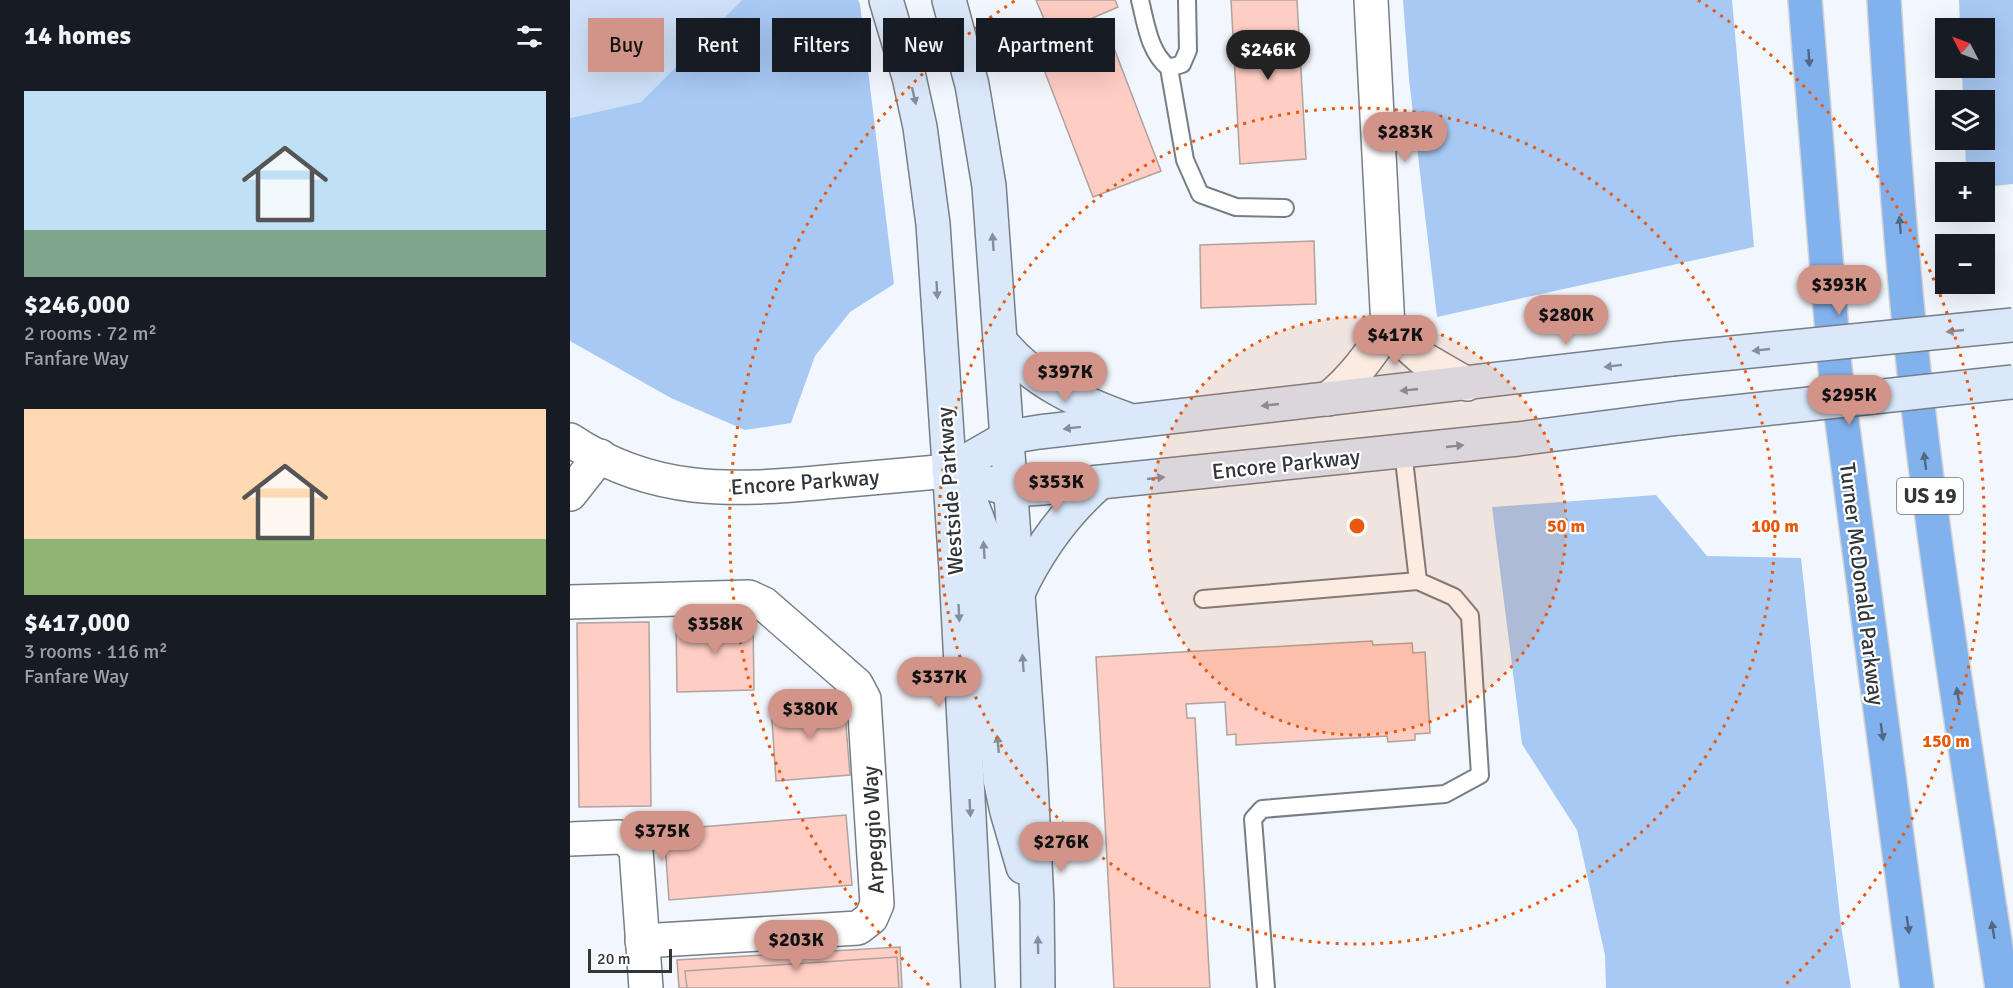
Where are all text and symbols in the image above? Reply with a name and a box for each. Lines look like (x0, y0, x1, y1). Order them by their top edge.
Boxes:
chip: Buy (588, 18, 664, 72)
chip: Rent (676, 18, 760, 72)
chip: Filters (772, 18, 871, 72)
chip: New (883, 18, 964, 72)
chip: Apartment (976, 18, 1115, 72)
north arrow (1935, 18, 1995, 78)
map controls (1935, 18, 1995, 294)
text: 14 homes (24, 20, 131, 52)
icon: filters (513, 20, 546, 53)
pin: $246K (1226, 30, 1310, 81)
text: $246K (1240, 37, 1296, 62)
one-way arrow (1804, 49, 1814, 68)
one-way arrow (909, 87, 919, 106)
button: layers (1935, 90, 1995, 150)
pin: $283K (1363, 112, 1447, 163)
text: $283K (1377, 119, 1433, 144)
icon: home (231, 130, 339, 238)
button: + (1935, 162, 1995, 222)
one-way arrow (1895, 216, 1905, 235)
one-way arrow (989, 232, 998, 251)
button: − (1935, 234, 1995, 294)
pin: $393K (1797, 265, 1881, 316)
text: $393K (1811, 272, 1867, 297)
one-way arrow (932, 280, 941, 299)
text: $246,000 (24, 289, 130, 321)
pin: $280K (1524, 295, 1608, 346)
text: $280K (1538, 302, 1594, 327)
pin: $417K (1353, 315, 1437, 366)
text: 2 rooms · 72 m² (24, 321, 157, 346)
text: $417K (1367, 322, 1423, 347)
one-way arrow (1945, 326, 1964, 336)
one-way arrow (1751, 345, 1770, 355)
text: Fanfare Way (24, 346, 129, 371)
pin: $397K (1023, 352, 1107, 403)
text: $397K (1037, 359, 1093, 384)
one-way arrow (1603, 361, 1622, 371)
pin: $295K (1807, 375, 1891, 426)
text: $295K (1821, 382, 1877, 407)
one-way arrow (1399, 385, 1418, 395)
one-way arrow (1260, 400, 1279, 410)
street label: Westside Parkway (931, 405, 969, 576)
one-way arrow (1063, 423, 1082, 432)
one-way arrow (1445, 441, 1464, 451)
street label: Encore Parkway (1211, 443, 1362, 485)
icon: home (231, 448, 339, 556)
one-way arrow (1921, 451, 1930, 470)
street label: Turner McDonald Parkway (1834, 461, 1890, 707)
pin: $353K (1014, 462, 1098, 513)
street label: Encore Parkway (730, 463, 881, 501)
text: $353K (1028, 469, 1084, 494)
one-way arrow (1147, 473, 1166, 483)
road number: US 19 (1897, 478, 1963, 514)
text: 50 m (1547, 515, 1585, 537)
text: 100 m (1751, 515, 1799, 537)
centre of rings (1347, 516, 1367, 536)
one-way arrow (979, 540, 988, 559)
one-way arrow (954, 603, 963, 622)
pin: $358K (673, 604, 757, 655)
text: $417,000 (24, 607, 130, 639)
text: $358K (687, 611, 743, 636)
text: 3 rooms · 116 m² (24, 639, 168, 664)
one-way arrow (1018, 654, 1027, 673)
pin: $337K (897, 657, 981, 708)
text: Fanfare Way (24, 664, 129, 689)
text: $337K (911, 664, 967, 689)
one-way arrow (1953, 686, 1962, 705)
pin: $380K (768, 689, 852, 740)
text: $380K (782, 696, 838, 721)
one-way arrow (1877, 723, 1886, 742)
text: 150 m (1922, 730, 1970, 752)
one-way arrow (993, 735, 1002, 754)
street label: Arpeggio Way (856, 764, 890, 895)
one-way arrow (965, 798, 975, 817)
pin: $375K (620, 811, 704, 862)
text: $375K (634, 818, 690, 843)
pin: $276K (1019, 822, 1103, 873)
text: $276K (1033, 829, 1089, 854)
one-way arrow (1904, 916, 1913, 935)
pin: $203K (754, 920, 838, 971)
one-way arrow (1988, 921, 1997, 940)
text: $203K (768, 927, 824, 952)
one-way arrow (1033, 935, 1042, 954)
scale bar (588, 946, 672, 974)
text: 20 m (597, 949, 631, 969)

